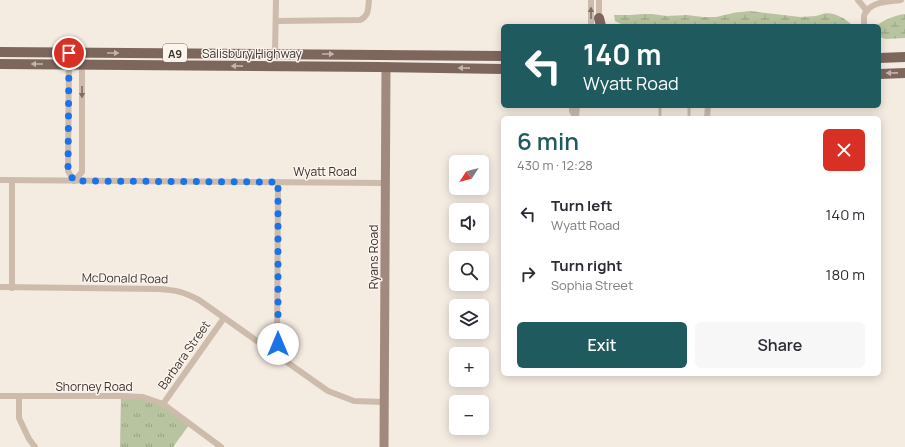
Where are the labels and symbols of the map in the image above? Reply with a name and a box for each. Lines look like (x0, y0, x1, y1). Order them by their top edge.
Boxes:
one-way arrow (588, 6, 594, 19)
pin (52, 36, 86, 70)
road number: A9 (163, 44, 187, 62)
street label: Salisbury Highway (202, 45, 303, 62)
one-way arrow (107, 50, 120, 56)
one-way arrow (322, 51, 335, 57)
one-way arrow (30, 61, 43, 67)
one-way arrow (230, 63, 243, 69)
one-way arrow (457, 65, 470, 71)
one-way arrow (886, 70, 898, 77)
one-way arrow (79, 86, 85, 99)
north arrow (449, 155, 489, 195)
street label: Wyatt Road (293, 163, 357, 180)
street label: Ryans Road (365, 225, 382, 289)
street label: McDonald Road (82, 269, 168, 287)
street label: Barbara Street (154, 317, 214, 393)
position arrow (257, 323, 299, 365)
street label: Shorney Road (55, 378, 133, 395)

